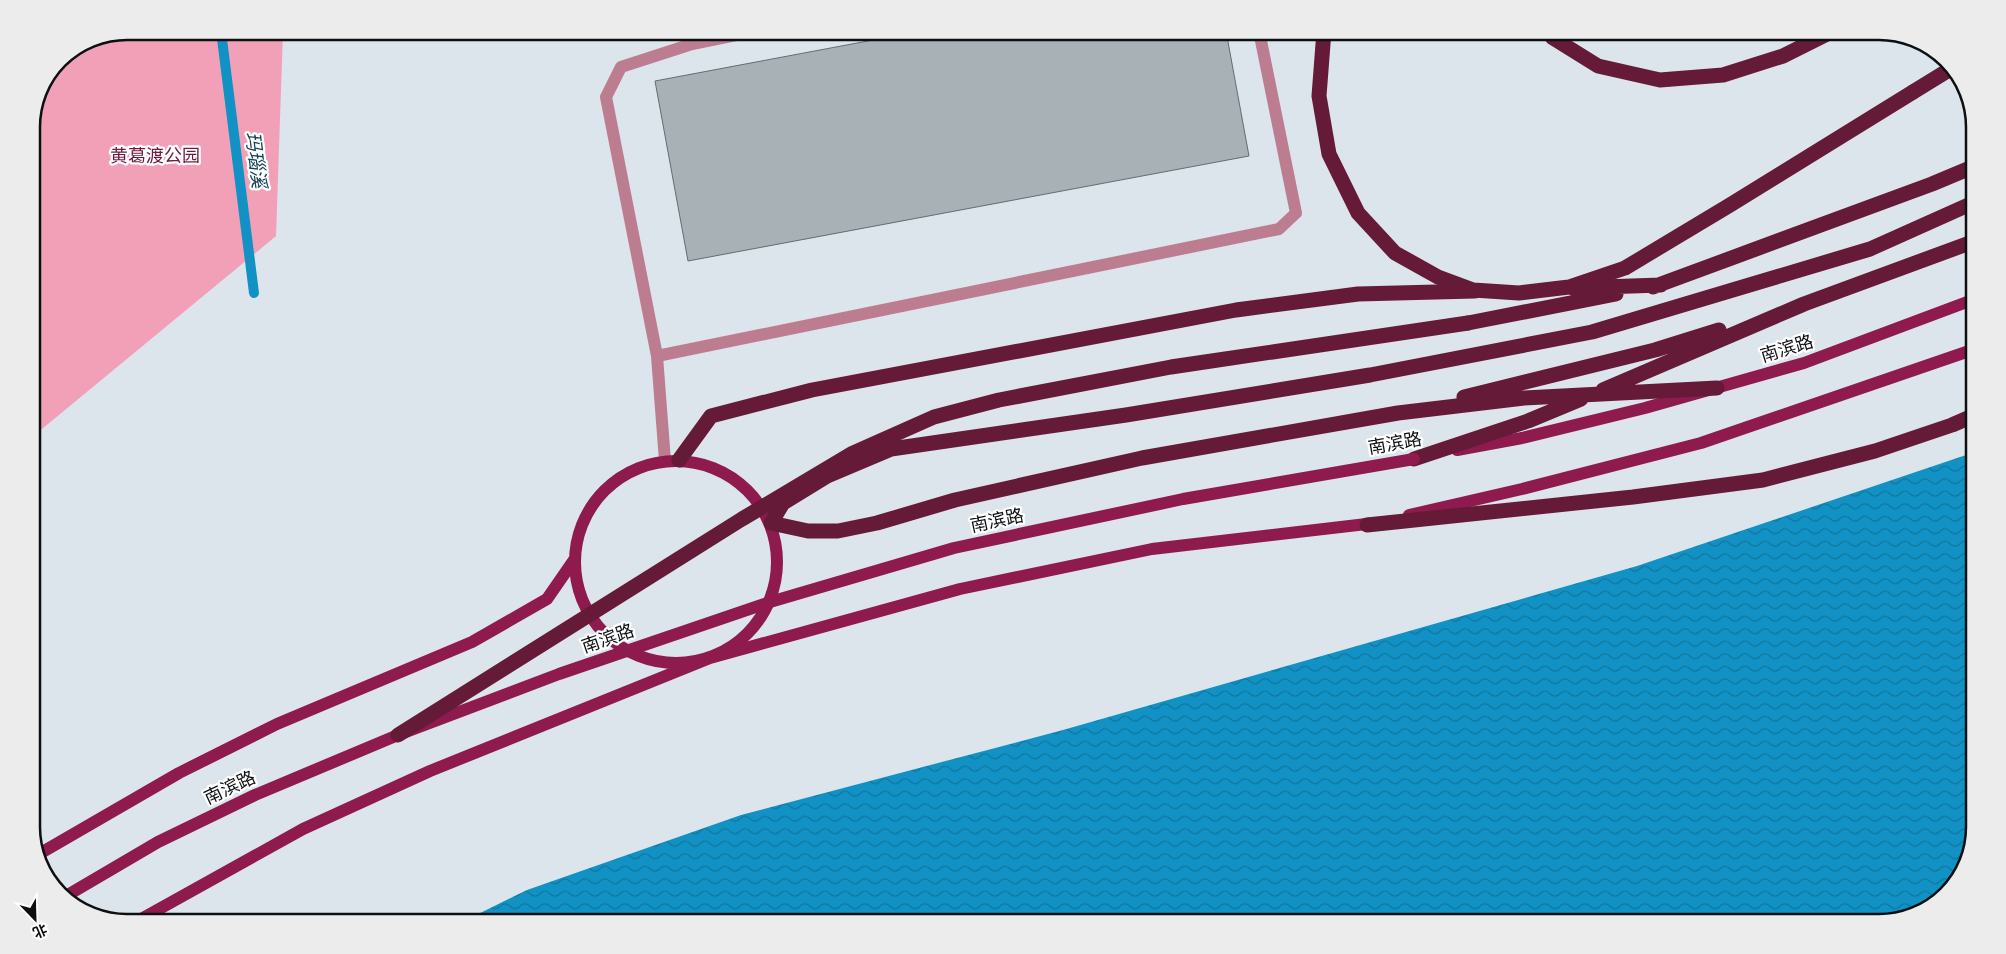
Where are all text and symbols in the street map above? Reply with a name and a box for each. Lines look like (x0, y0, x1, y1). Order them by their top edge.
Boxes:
water label: 玛瑙溪 (240, 130, 270, 192)
park label: 黄葛渡公园 (110, 146, 200, 167)
street label: 南滨路 (1758, 331, 1816, 367)
street label: 南滨路 (1367, 429, 1423, 459)
street label: 南滨路 (968, 505, 1026, 537)
street label: 南滨路 (579, 620, 637, 658)
street label: 南滨路 (201, 767, 259, 809)
north arrow (10, 894, 60, 944)
text: 北 (30, 920, 50, 941)

